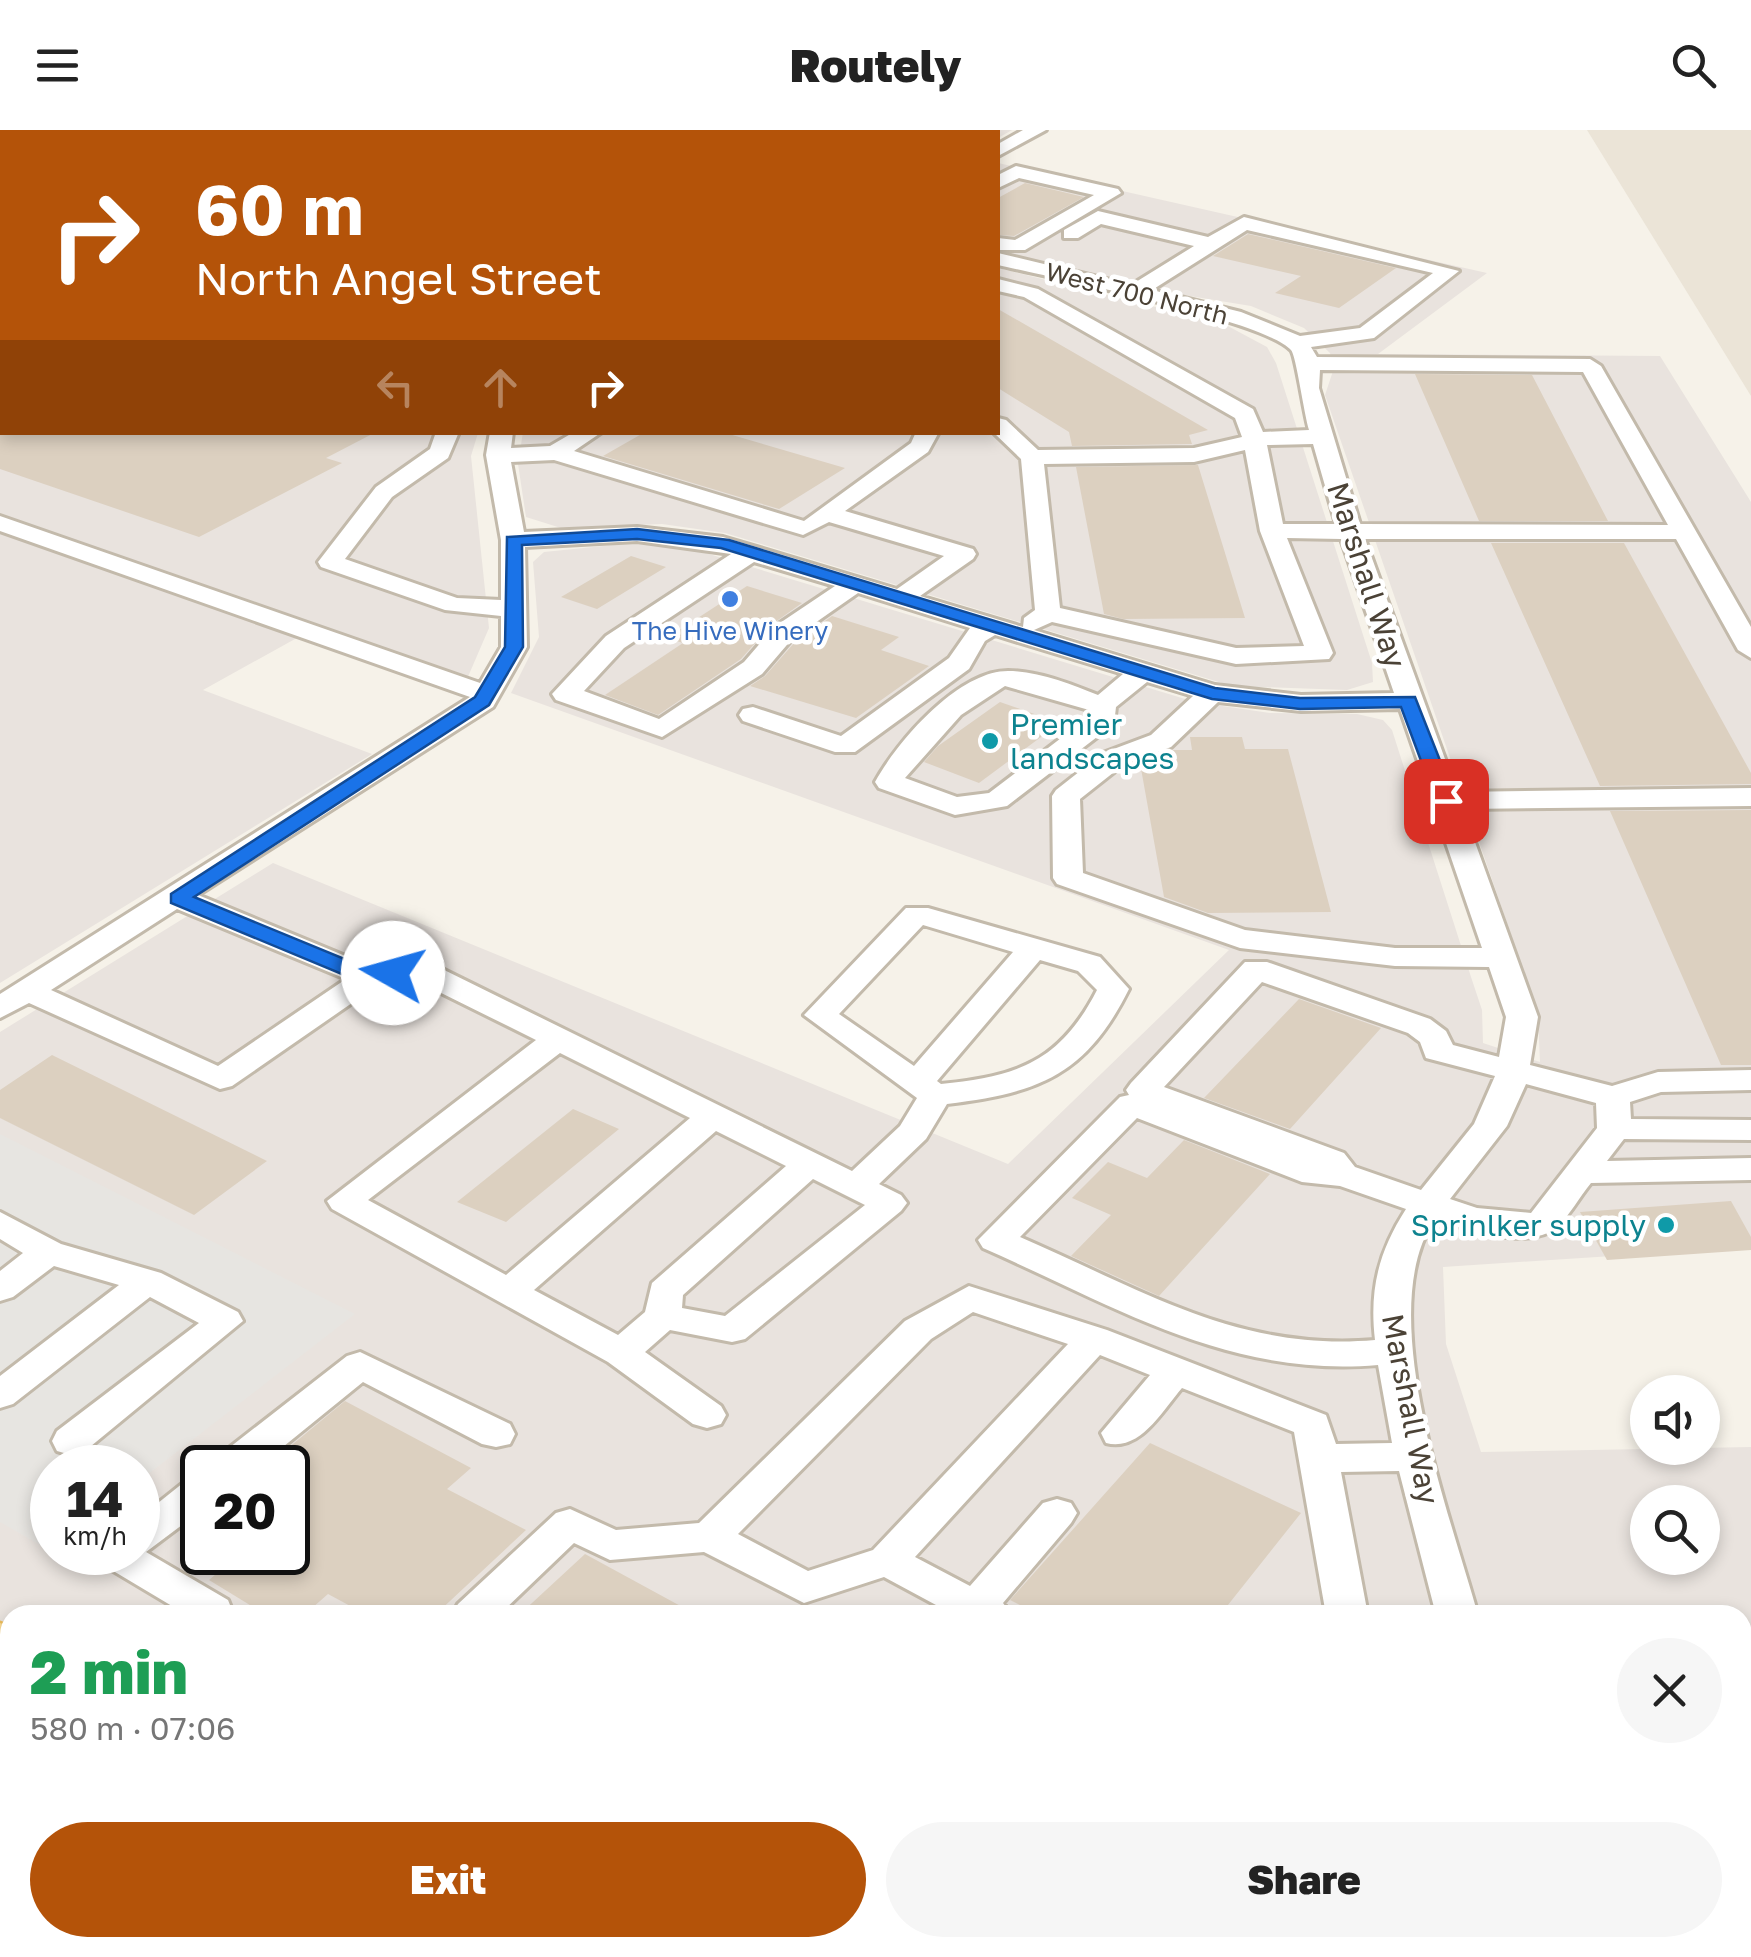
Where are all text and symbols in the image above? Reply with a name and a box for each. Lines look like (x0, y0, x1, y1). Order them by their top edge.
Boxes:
icon: menu (30, 38, 85, 93)
text: Routely (789, 38, 962, 92)
icon: search (1666, 38, 1721, 93)
text: 60 m (195, 166, 364, 250)
icon: right (30, 170, 160, 300)
text: North Angel Street (195, 251, 602, 305)
street label: West 700 North (1042, 255, 1232, 331)
icon: left (368, 360, 423, 415)
icon: ahead (473, 360, 528, 415)
icon: right (578, 360, 633, 415)
street label: Marshall Way (1320, 478, 1414, 673)
marker: The Hive Winery (719, 588, 741, 610)
place label: The Hive Winery (632, 615, 828, 646)
place label: Premier landscapes (1010, 706, 1174, 776)
marker: Premier landscapes (979, 730, 1001, 752)
pin (1404, 759, 1489, 844)
icon: arrive (1419, 774, 1474, 829)
position arrow (341, 921, 445, 1025)
place label: Sprinlker supply (1411, 1207, 1646, 1243)
marker: Sprinlker supply (1655, 1214, 1677, 1236)
street label: Marshall Way (1375, 1311, 1447, 1507)
map controls (1630, 1375, 1720, 1575)
button: sound (1630, 1375, 1720, 1465)
speed limit sign: 20 (180, 1445, 310, 1575)
text: 14 (66, 1468, 123, 1528)
button: search (1630, 1485, 1720, 1575)
text: km/h (63, 1520, 127, 1551)
text: 2 min (30, 1635, 188, 1707)
button: close (1617, 1638, 1722, 1743)
text: 580 m · 07:06 (30, 1709, 235, 1747)
button: Exit (30, 1822, 866, 1937)
button: Share (886, 1822, 1722, 1937)

